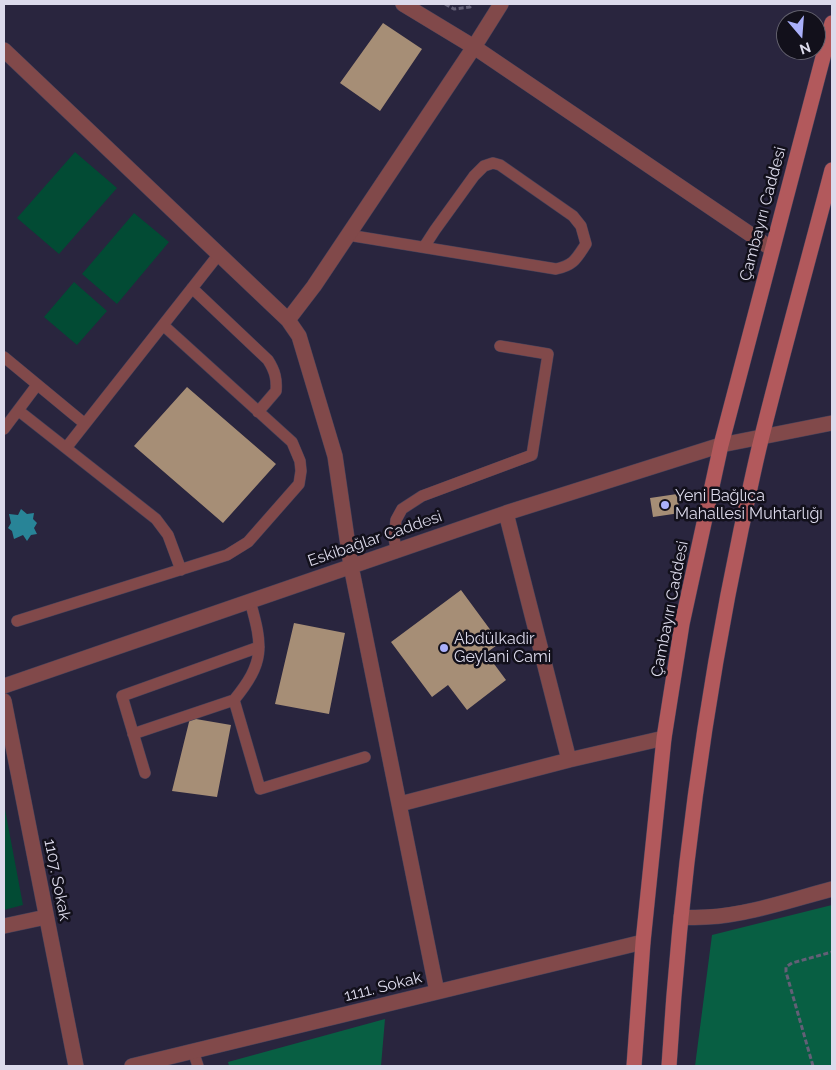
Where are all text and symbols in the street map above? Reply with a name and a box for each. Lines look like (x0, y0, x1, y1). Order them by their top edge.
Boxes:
north arrow (776, 10, 826, 60)
text: N (798, 39, 813, 58)
street label: Çambayırı Caddesi (736, 145, 790, 283)
place label: Yeni Bağlıca Mahallesi Muhtarlığı (675, 486, 823, 524)
marker: Yeni Bağlıca Mahallesi Muhtarlığı (659, 499, 671, 511)
street label: Eskibağlar Caddesi (305, 507, 445, 571)
street label: Çambayırı Caddesi (647, 539, 693, 679)
place label: Abdülkadir Geylani Cami (454, 629, 551, 667)
marker: Abdülkadir Geylani Cami (438, 642, 450, 654)
street label: 1107. Sokak (40, 837, 74, 923)
street label: 1111. Sokak (342, 968, 424, 1006)

